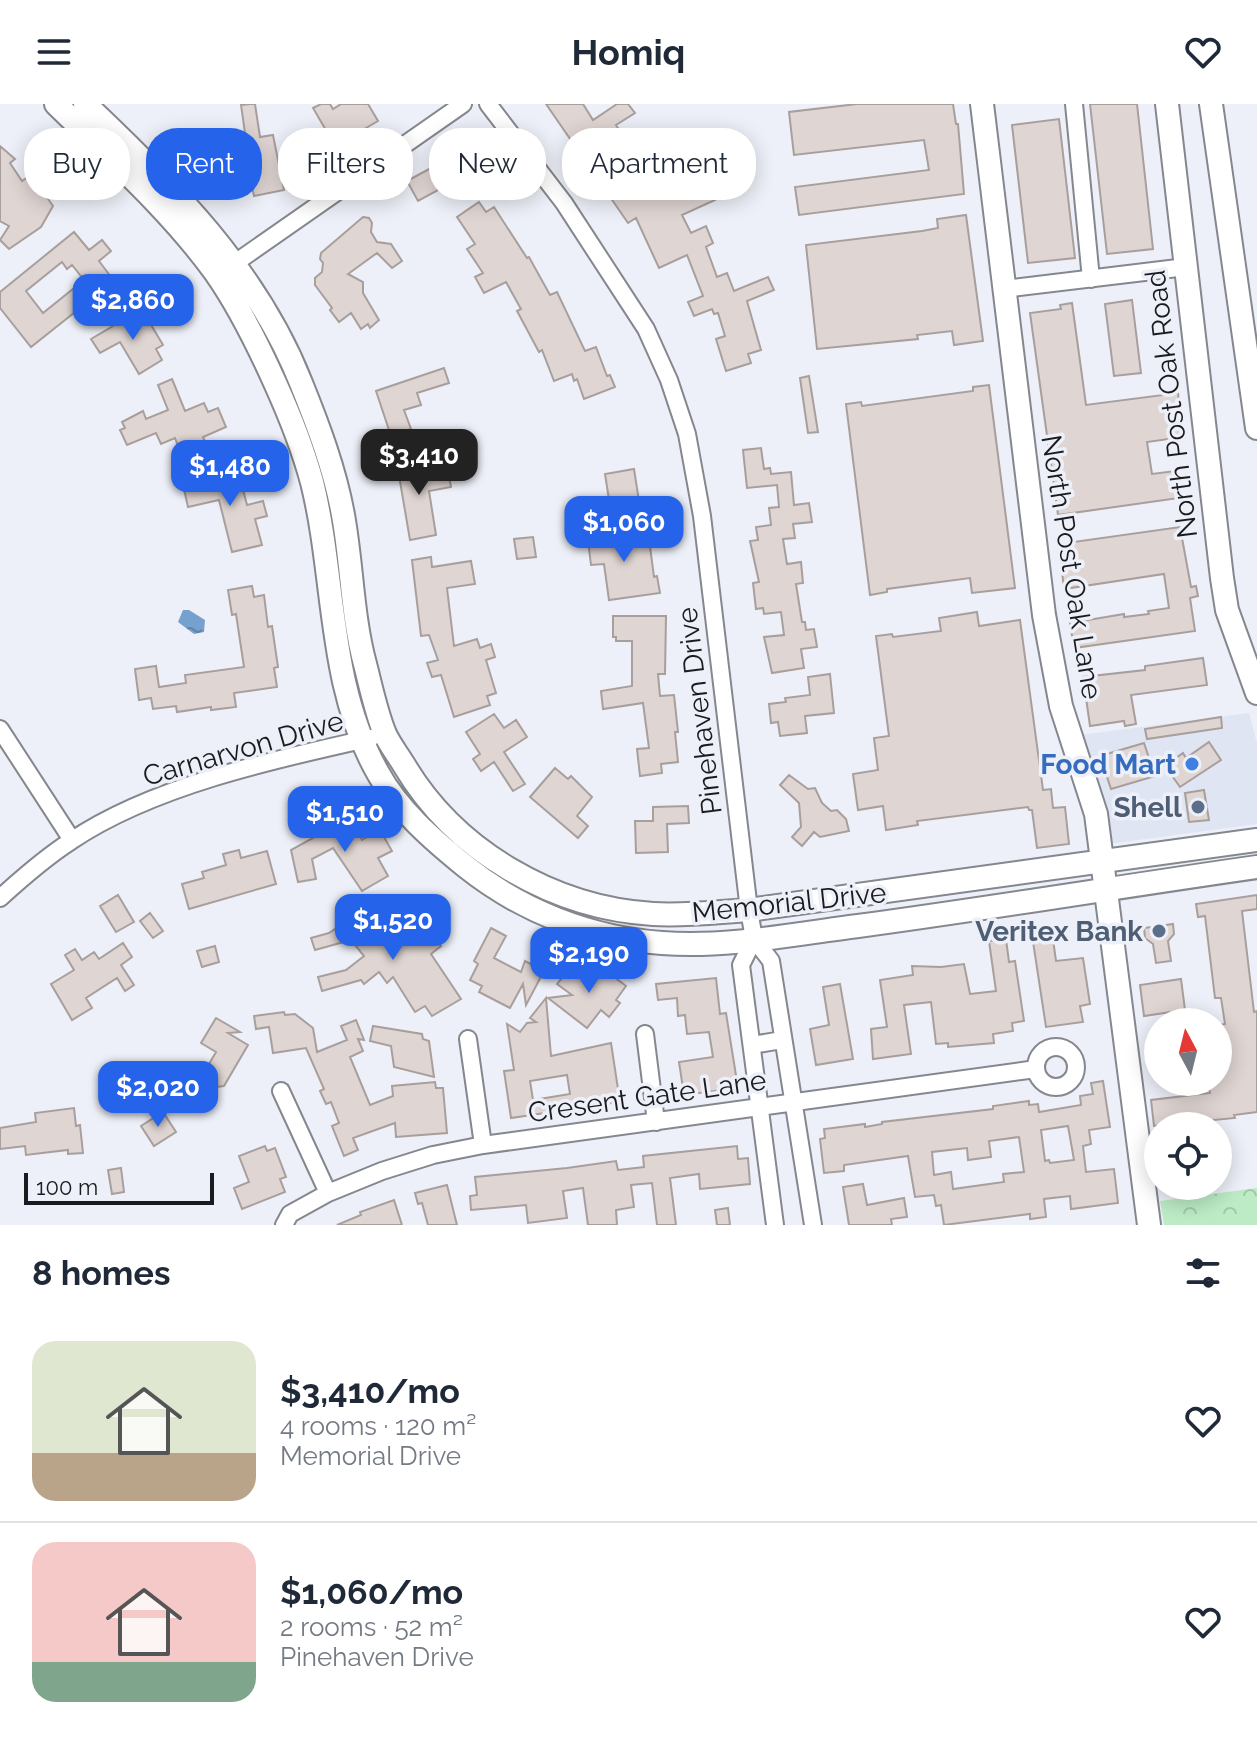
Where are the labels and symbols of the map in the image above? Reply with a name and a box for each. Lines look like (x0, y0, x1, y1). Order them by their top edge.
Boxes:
street label: North Post Oak Road (1139, 268, 1204, 540)
pin: $2,860 (68, 274, 198, 342)
pin: $3,410 (354, 429, 484, 497)
street label: North Post Oak Lane (1034, 433, 1109, 702)
pin: $1,480 (165, 440, 295, 508)
pin: $1,060 (559, 496, 689, 564)
street label: Pinehaven Drive (670, 605, 729, 816)
street label: Carnarvon Drive (139, 704, 347, 793)
place label: Food Mart (1040, 748, 1176, 781)
marker: Food Mart (1183, 755, 1201, 773)
pin: $1,510 (280, 786, 410, 854)
place label: Shell (1113, 791, 1182, 824)
marker: Shell (1189, 798, 1207, 816)
street label: Memorial Drive (690, 876, 888, 929)
pin: $1,520 (328, 894, 458, 962)
place label: Veritex Bank (975, 915, 1143, 948)
marker: Veritex Bank (1150, 922, 1168, 940)
pin: $2,190 (524, 927, 654, 995)
north arrow (1144, 1008, 1232, 1096)
pin: $2,020 (93, 1061, 223, 1129)
street label: Cresent Gate Lane (526, 1063, 768, 1130)
scale bar (24, 1169, 214, 1205)

